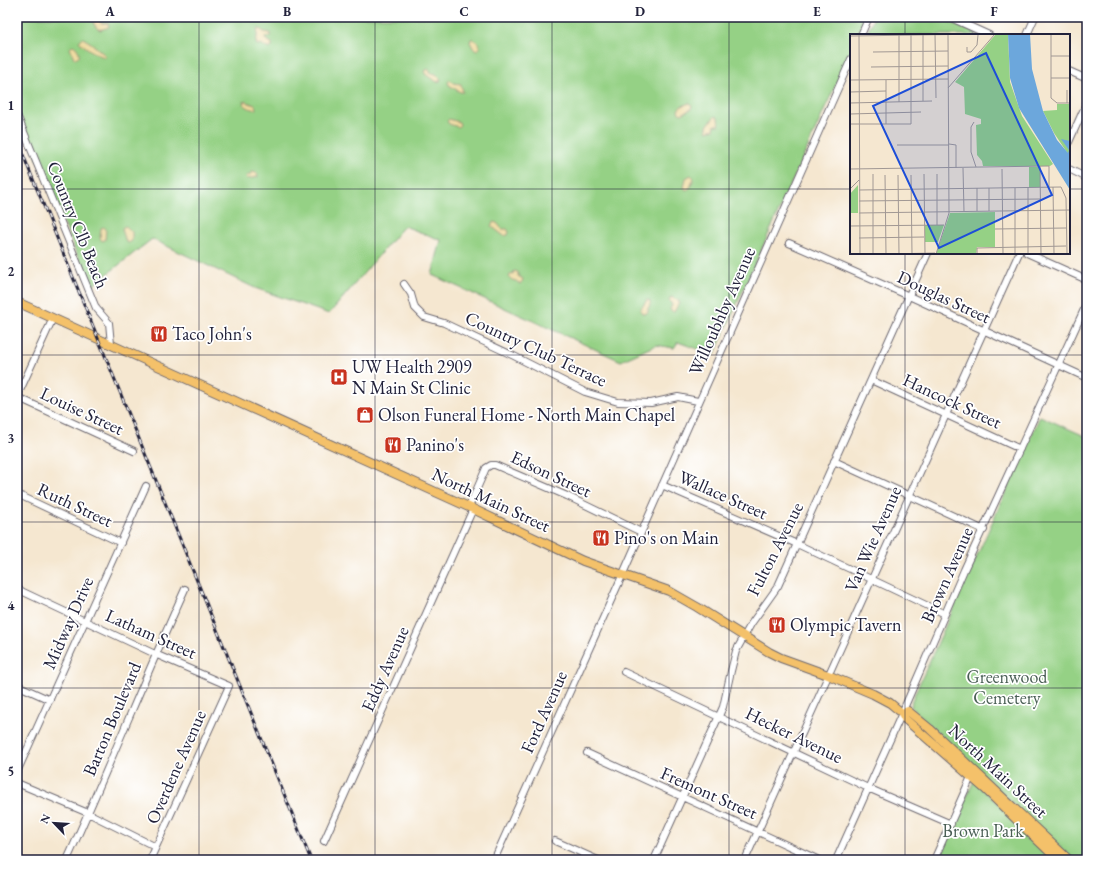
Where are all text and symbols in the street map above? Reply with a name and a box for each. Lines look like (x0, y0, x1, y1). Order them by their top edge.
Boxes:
text: A (104, 3, 115, 20)
text: B (283, 3, 291, 20)
text: C (459, 3, 469, 20)
text: D (635, 3, 645, 20)
text: E (813, 3, 821, 20)
text: F (990, 3, 998, 20)
inset map (850, 34, 1070, 254)
text: 1 (8, 97, 15, 114)
street label: Country Clb Beach (42, 158, 114, 292)
street label: Willoubhby Avenue (683, 243, 760, 378)
text: 2 (8, 263, 15, 280)
street label: Douglas Street (894, 265, 995, 328)
street label: Country Club Terrace (462, 306, 611, 391)
place label: Taco John's (172, 322, 252, 345)
restaurant icon: Taco John's (149, 324, 169, 344)
place label: UW Health 2909 N Main St Clinic (352, 355, 472, 399)
hospital icon: UW Health 2909 N Main St Clinic (329, 367, 349, 387)
street label: Hancock Street (899, 368, 1005, 434)
street label: Louise Street (37, 381, 128, 440)
place label: Olson Funeral Home - North Main Chapel (378, 403, 675, 426)
shop icon: Olson Funeral Home - North Main Chapel (355, 405, 375, 425)
text: 3 (8, 430, 15, 447)
place label: Panino's (406, 433, 464, 456)
restaurant icon: Panino's (383, 435, 403, 455)
street label: Edson Street (507, 445, 595, 502)
street label: North Main Street (428, 462, 554, 537)
street label: Wallace Street (675, 465, 772, 524)
street label: Ruth Street (34, 477, 117, 532)
street label: Van Wie Avenue (839, 482, 906, 595)
street label: Fulton Avenue (741, 498, 808, 600)
street label: Brown Avenue (915, 523, 978, 626)
place label: Pino's on Main (614, 526, 719, 549)
restaurant icon: Pino's on Main (591, 528, 611, 548)
street label: Midway Drive (37, 573, 98, 673)
text: 4 (8, 597, 15, 614)
street label: Latham Street (102, 603, 200, 664)
place label: Olympic Tavern (790, 613, 902, 636)
restaurant icon: Olympic Tavern (767, 615, 787, 635)
street label: Eddy Avenue (356, 623, 414, 715)
street label: Barton Boulevard (77, 658, 146, 779)
park label: Greenwood Cemetery (967, 665, 1048, 709)
street label: Ford Avenue (515, 667, 572, 757)
street label: Hecker Avenue (742, 701, 847, 768)
street label: Overdene Avenue (140, 706, 211, 827)
street label: North Main Street (944, 719, 1053, 823)
street label: Fremont Street (657, 761, 761, 824)
text: 5 (8, 763, 14, 780)
north arrow (34, 803, 74, 843)
text: N (37, 812, 53, 826)
park label: Brown Park (942, 819, 1024, 842)

